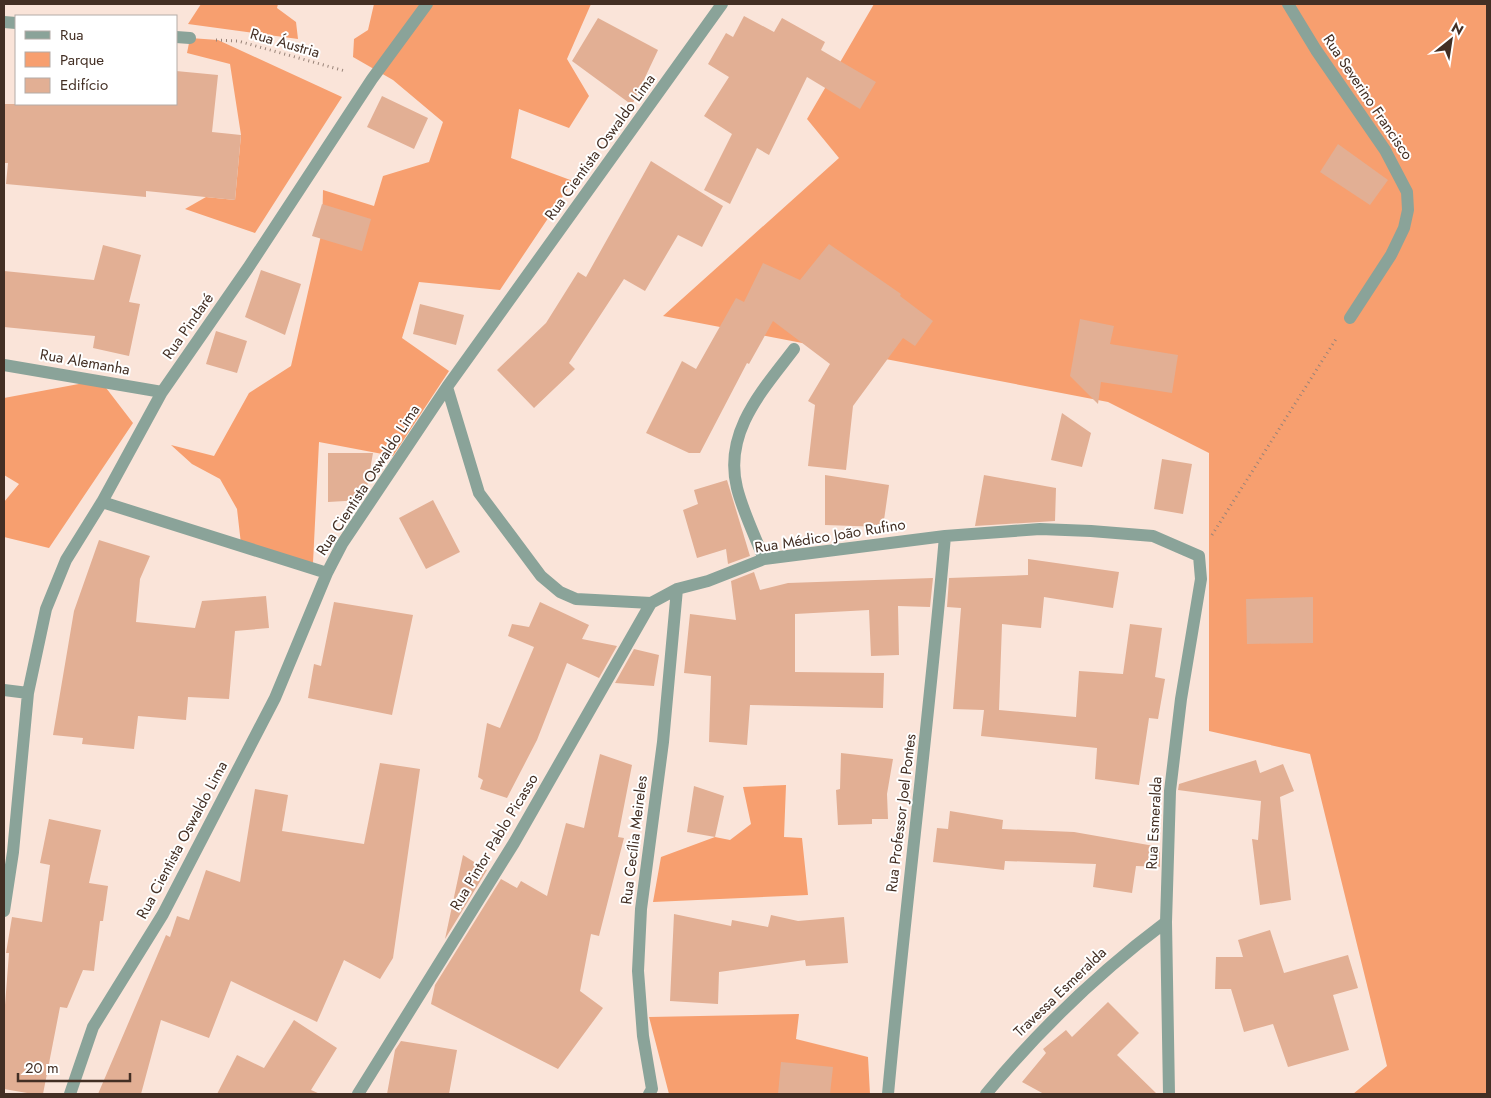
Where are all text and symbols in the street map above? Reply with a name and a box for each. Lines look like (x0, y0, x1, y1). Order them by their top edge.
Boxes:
legend (15, 15, 178, 105)
north arrow (1426, 15, 1476, 65)
text: N (1448, 17, 1467, 40)
street label: Rua Áustria (248, 23, 322, 63)
text: Rua (60, 24, 84, 46)
street label: Rua Severino Francisco (1318, 30, 1418, 164)
text: Parque (60, 49, 104, 71)
street label: Rua Cientista Oswaldo Lima (539, 69, 661, 225)
text: Edifício (60, 74, 108, 96)
street label: Rua Pindaré (157, 288, 219, 364)
street label: Rua Alemanha (38, 343, 132, 381)
street label: Rua Cientista Oswaldo Lima (311, 400, 425, 560)
street label: Rua Médico João Rufino (753, 513, 907, 559)
street label: Rua Professor Joel Pontes (880, 732, 922, 894)
street label: Rua Cientista Oswaldo Lima (131, 757, 233, 923)
street label: Rua Pintor Pablo Picasso (444, 770, 544, 914)
street label: Rua Cecília Meireles (615, 774, 653, 906)
street label: Rua Esmeralda (1141, 776, 1167, 870)
street label: Travessa Esmeralda (1009, 942, 1111, 1042)
scale bar (18, 1050, 130, 1082)
text: 20 m (25, 1057, 59, 1079)

